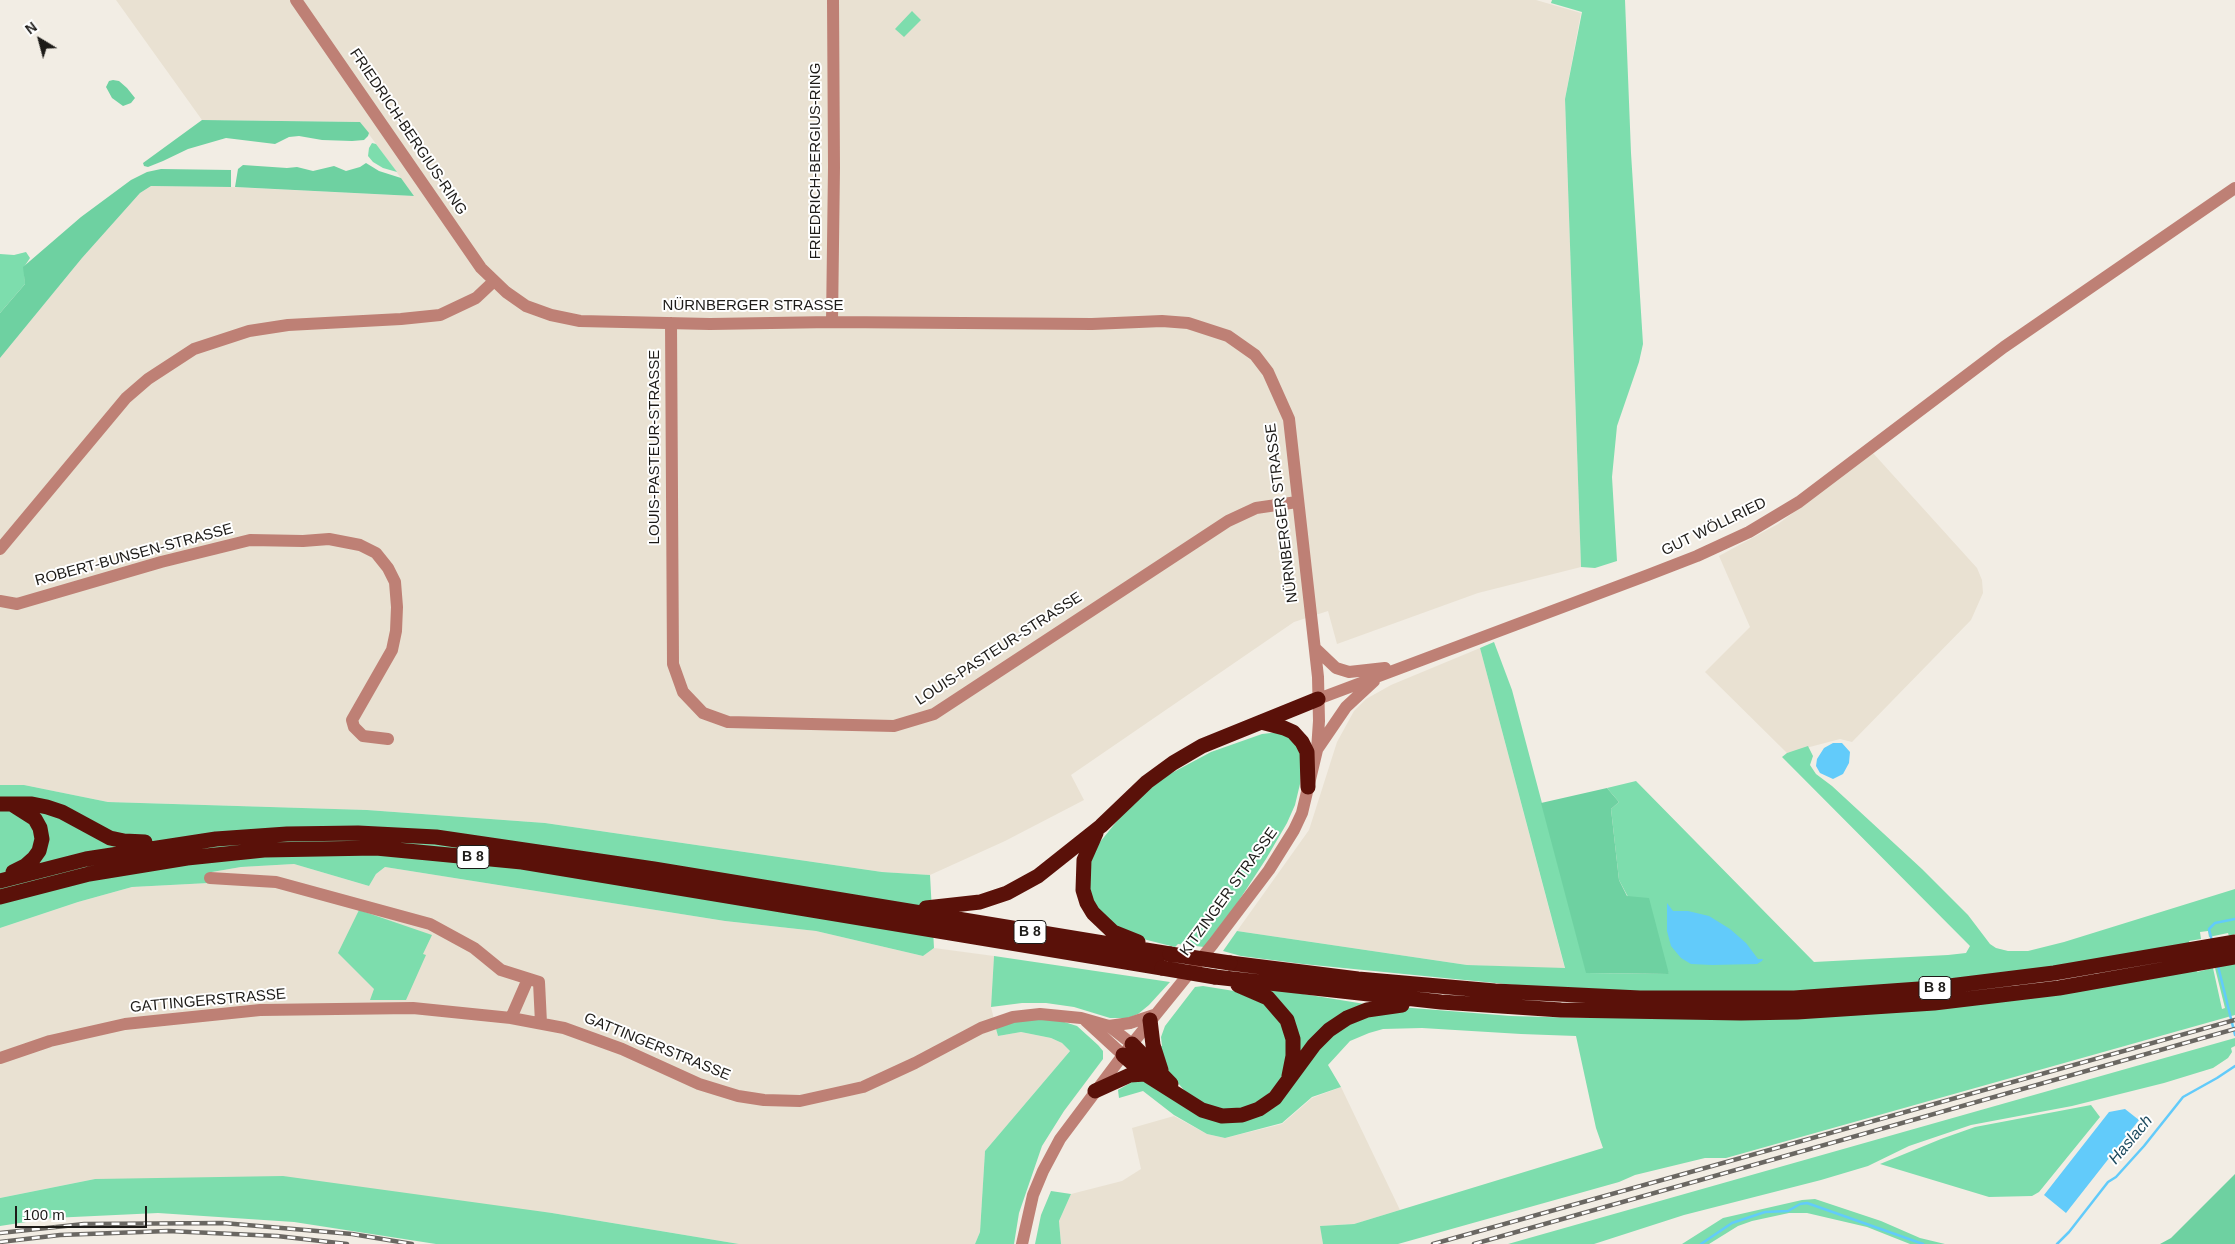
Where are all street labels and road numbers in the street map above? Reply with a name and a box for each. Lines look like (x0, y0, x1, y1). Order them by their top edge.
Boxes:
street label: FRIEDRICH-BERGIUS-RING (346, 45, 470, 219)
street label: FRIEDRICH-BERGIUS-RING (807, 63, 825, 259)
street label: NÜRNBERGER STRASSE (663, 297, 843, 315)
street label: LOUIS-PASTEUR-STRASSE (646, 350, 664, 544)
street label: NÜRNBERGER STRASSE (1262, 422, 1302, 604)
street label: GUT WÖLLRIED (1659, 494, 1769, 560)
street label: ROBERT-BUNSEN-STRASSE (33, 520, 235, 590)
street label: LOUIS-PASTEUR-STRASSE (912, 588, 1086, 710)
street label: KITZINGER STRASSE (1176, 824, 1282, 960)
road number: B 8 (457, 846, 489, 869)
road number: B 8 (1014, 920, 1046, 944)
road number: B 8 (1919, 976, 1951, 1000)
street label: GATTINGERSTRASSE (129, 985, 287, 1017)
street label: GATTINGERSTRASSE (581, 1009, 733, 1085)

